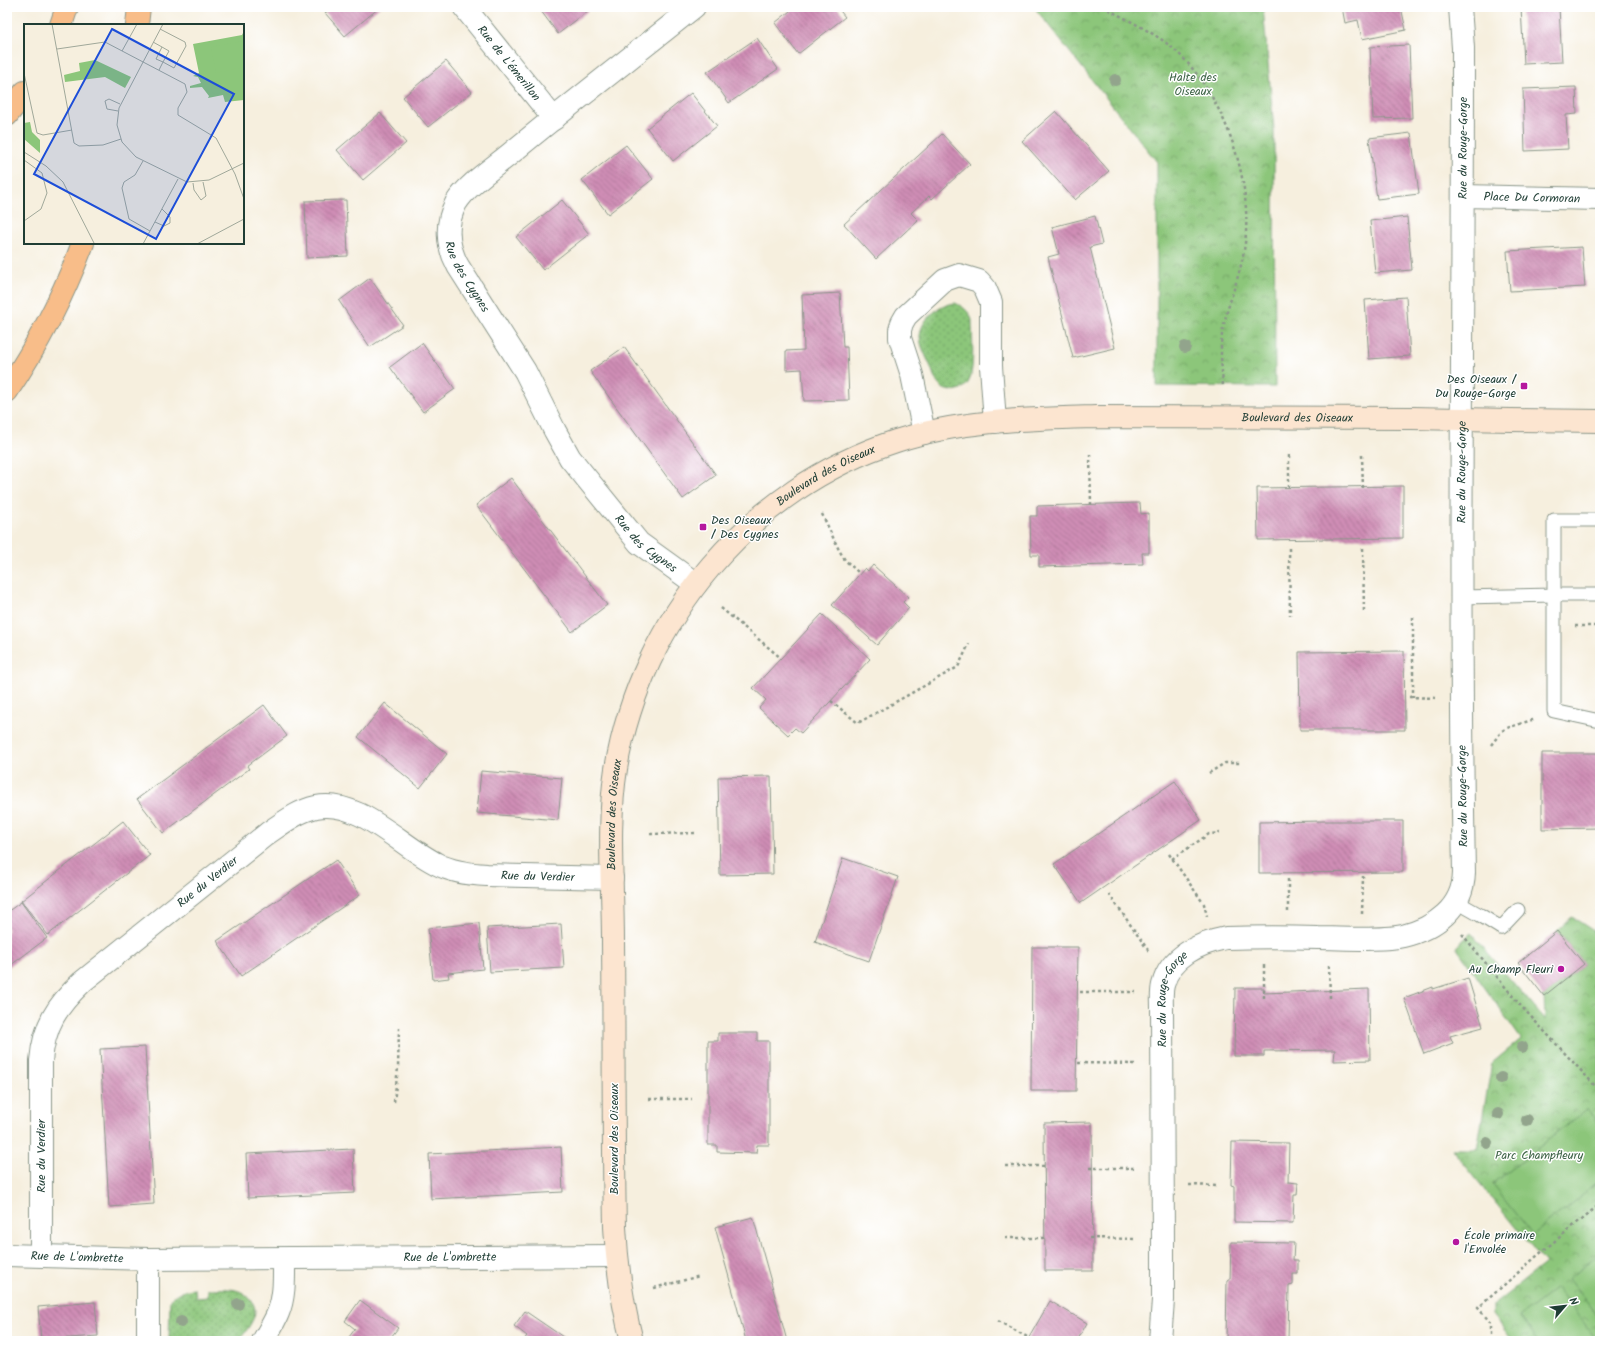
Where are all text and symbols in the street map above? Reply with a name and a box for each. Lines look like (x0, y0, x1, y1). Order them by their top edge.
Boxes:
street label: Rue de L'émerillon (473, 21, 545, 105)
inset map (24, 24, 244, 244)
park label: Halte des Oiseaux (1169, 68, 1217, 101)
street label: Rue du Rouge-Gorge (1453, 96, 1472, 199)
street label: Place Du Cormoran (1483, 187, 1581, 208)
street label: Rue des Cygnes (440, 239, 495, 316)
place label: Des Oiseaux / Du Rouge-Gorge (1435, 370, 1517, 403)
marker: Des Oiseaux / Du Rouge-Gorge (1519, 381, 1529, 391)
street label: Boulevard des Oiseaux (1241, 408, 1354, 427)
street label: Rue du Rouge-Gorge (1452, 420, 1471, 523)
street label: Boulevard des Oiseaux (772, 440, 879, 511)
street label: Rue des Cygnes (610, 510, 681, 577)
place label: Des Oiseaux / Des Cygnes (711, 511, 779, 544)
marker: Des Oiseaux / Des Cygnes (698, 522, 708, 532)
street label: Rue du Rouge-Gorge (1453, 744, 1473, 847)
street label: Boulevard des Oiseaux (602, 757, 627, 870)
street label: Rue du Verdier (173, 851, 243, 912)
street label: Rue du Verdier (501, 866, 576, 887)
street label: Rue du Rouge-Gorge (1152, 945, 1192, 1047)
place label: Au Champ Fleuri (1469, 960, 1554, 979)
marker: Au Champ Fleuri (1556, 964, 1566, 974)
street label: Boulevard des Oiseaux (605, 1083, 624, 1195)
street label: Rue du Verdier (32, 1118, 51, 1193)
park label: Parc Champfleury (1495, 1146, 1583, 1165)
place label: École primaire l'Envolée (1464, 1226, 1536, 1259)
marker: École primaire l'Envolée (1451, 1237, 1461, 1247)
street label: Rue de L'ombrette (30, 1246, 124, 1268)
street label: Rue de L'ombrette (403, 1247, 497, 1267)
north arrow (1545, 1286, 1585, 1326)
text: N (1563, 1294, 1583, 1309)

